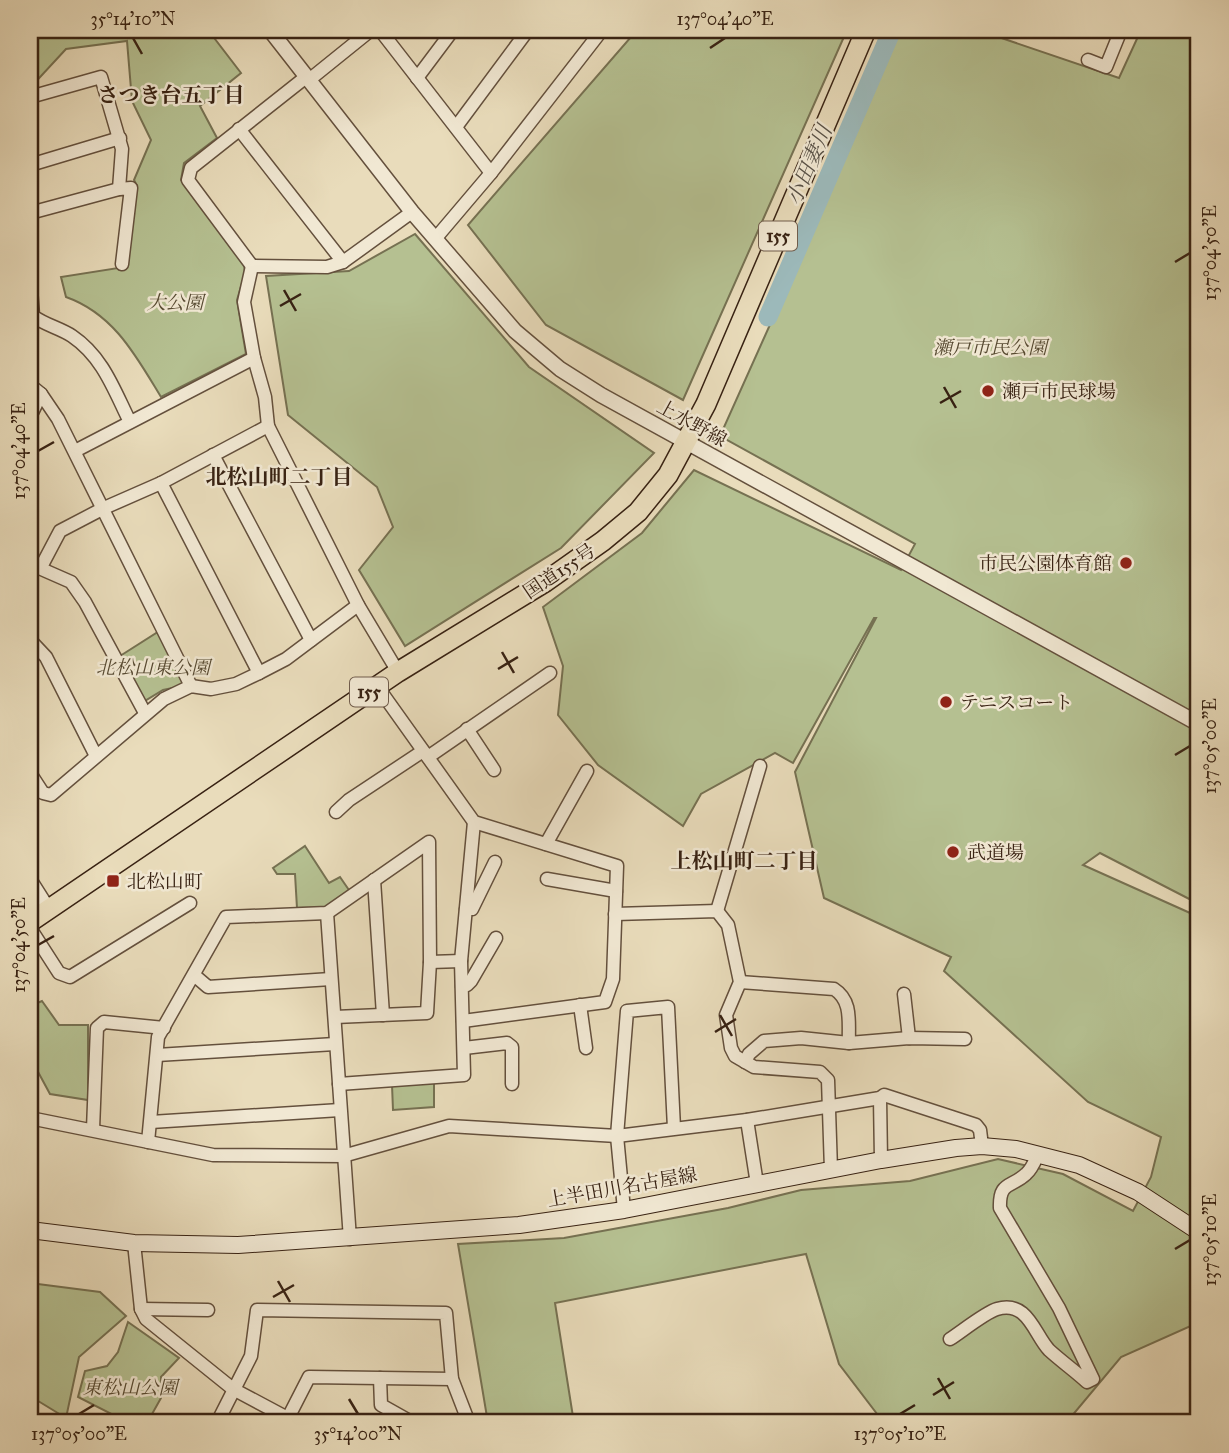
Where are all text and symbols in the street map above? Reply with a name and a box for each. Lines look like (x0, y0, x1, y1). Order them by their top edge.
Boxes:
text: 35°14'10"N (91, 8, 175, 30)
text: 137°04'40"E (676, 8, 774, 30)
district label: さつき台五丁目 (98, 82, 245, 108)
water label: 小田妻川 (781, 119, 838, 209)
text: 137°04'50"E (1199, 205, 1221, 301)
road number: 155 (759, 222, 797, 250)
park label: 大公園 (146, 291, 206, 314)
park label: 瀬戸市民公園 (933, 336, 1050, 359)
place label: 瀬戸市民球場 (1002, 380, 1116, 403)
marker: 瀬戸市民球場 (980, 383, 996, 399)
street label: 上水野線 (653, 395, 731, 451)
text: 137°04'40"E (8, 402, 30, 500)
district label: 北松山町二丁目 (206, 464, 353, 490)
street label: 国道155号 (519, 539, 599, 603)
place label: 市民公園体育館 (979, 552, 1112, 575)
marker: 市民公園体育館 (1118, 555, 1134, 571)
park label: 北松山東公園 (96, 656, 213, 679)
road number: 155 (350, 678, 388, 706)
place label: テニスコート (960, 691, 1073, 714)
marker: テニスコート (938, 694, 954, 710)
text: 137°05'00"E (1199, 698, 1221, 794)
place label: 武道場 (967, 841, 1024, 864)
marker: 武道場 (945, 844, 961, 860)
district label: 上松山町二丁目 (671, 848, 818, 874)
place label: 北松山町 (127, 870, 203, 893)
marker: 北松山町 (105, 873, 121, 889)
text: 137°04'50"E (8, 897, 30, 993)
street label: 上半田川名古屋線 (545, 1162, 699, 1212)
text: 137°05'10"E (1199, 1194, 1221, 1286)
park label: 東松山公園 (82, 1376, 180, 1399)
text: 137°05'00"E (31, 1423, 127, 1445)
text: 35°14'00"N (314, 1423, 402, 1445)
text: 137°05'10"E (854, 1423, 946, 1445)

